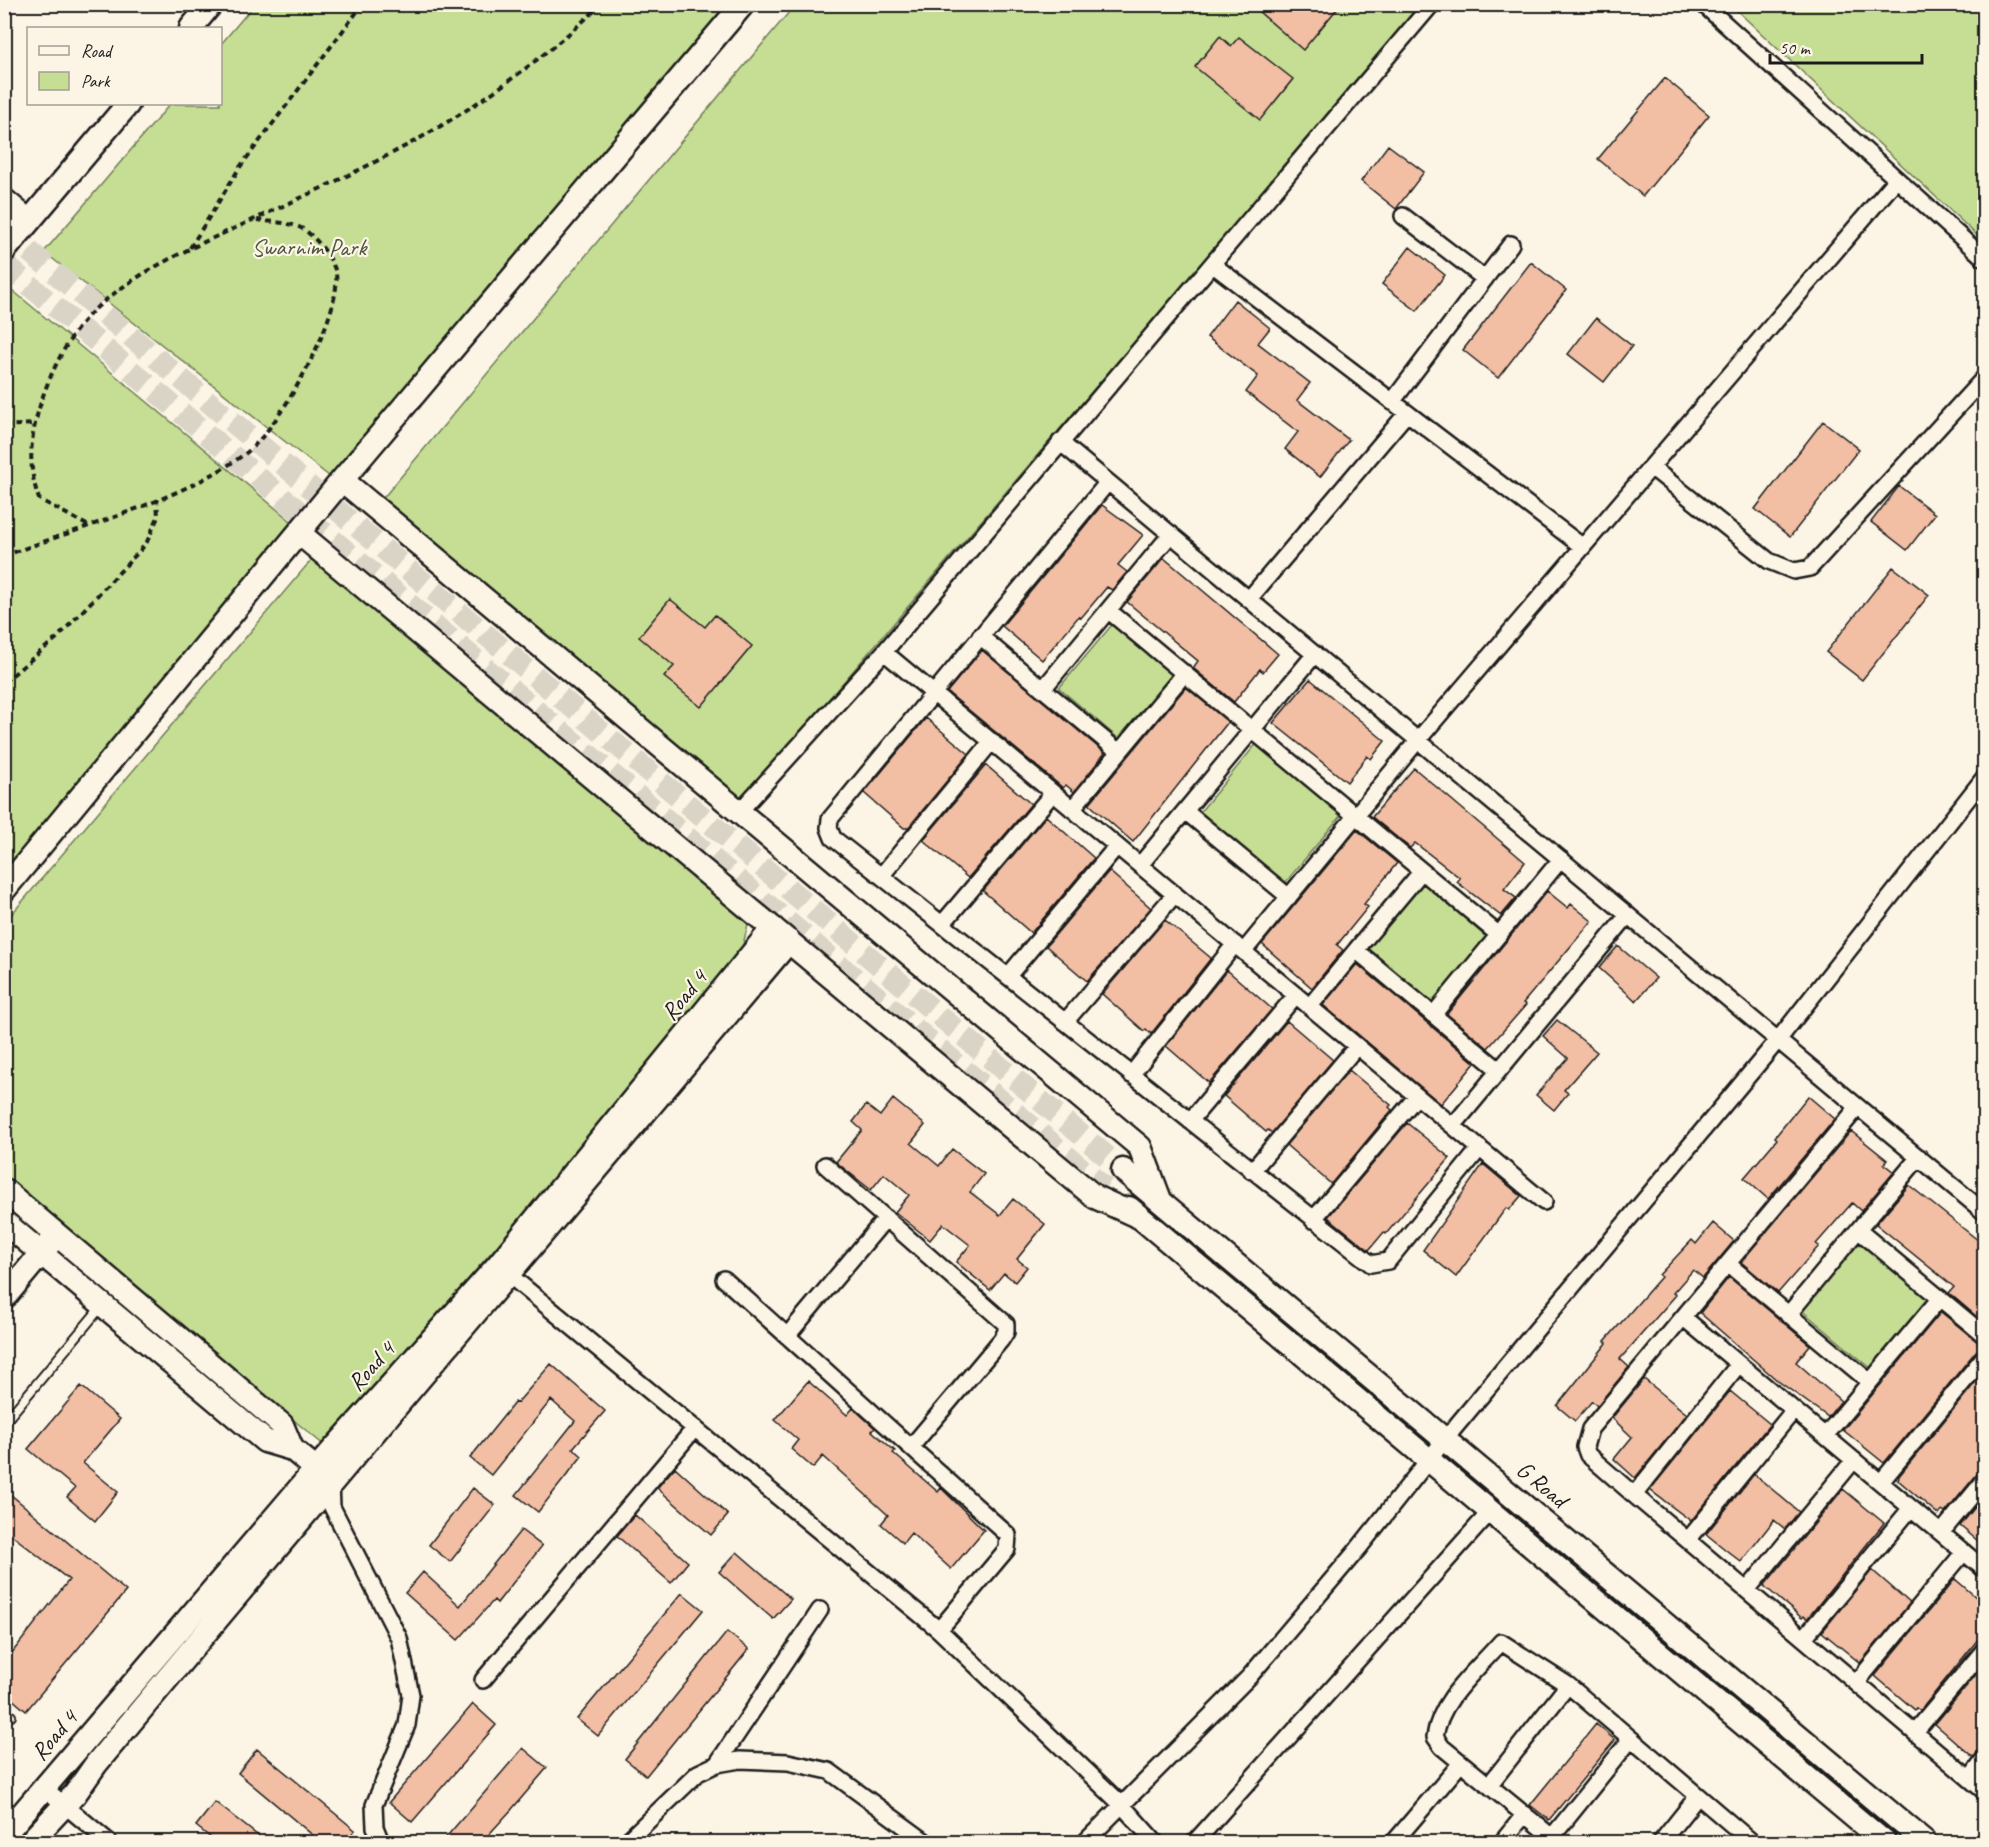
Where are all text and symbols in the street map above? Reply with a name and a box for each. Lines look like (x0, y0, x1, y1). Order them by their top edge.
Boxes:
legend (27, 27, 222, 105)
scale bar (1770, 27, 1922, 65)
text: 50 m (1779, 37, 1812, 59)
text: Road (81, 40, 114, 62)
text: Park (81, 70, 111, 92)
park label: Swarnim Park (252, 232, 368, 262)
street label: Road 4 (654, 962, 715, 1027)
street label: Road 4 (341, 1333, 403, 1397)
street label: G Road (1511, 1454, 1576, 1516)
street label: Road 4 (24, 1702, 85, 1766)

